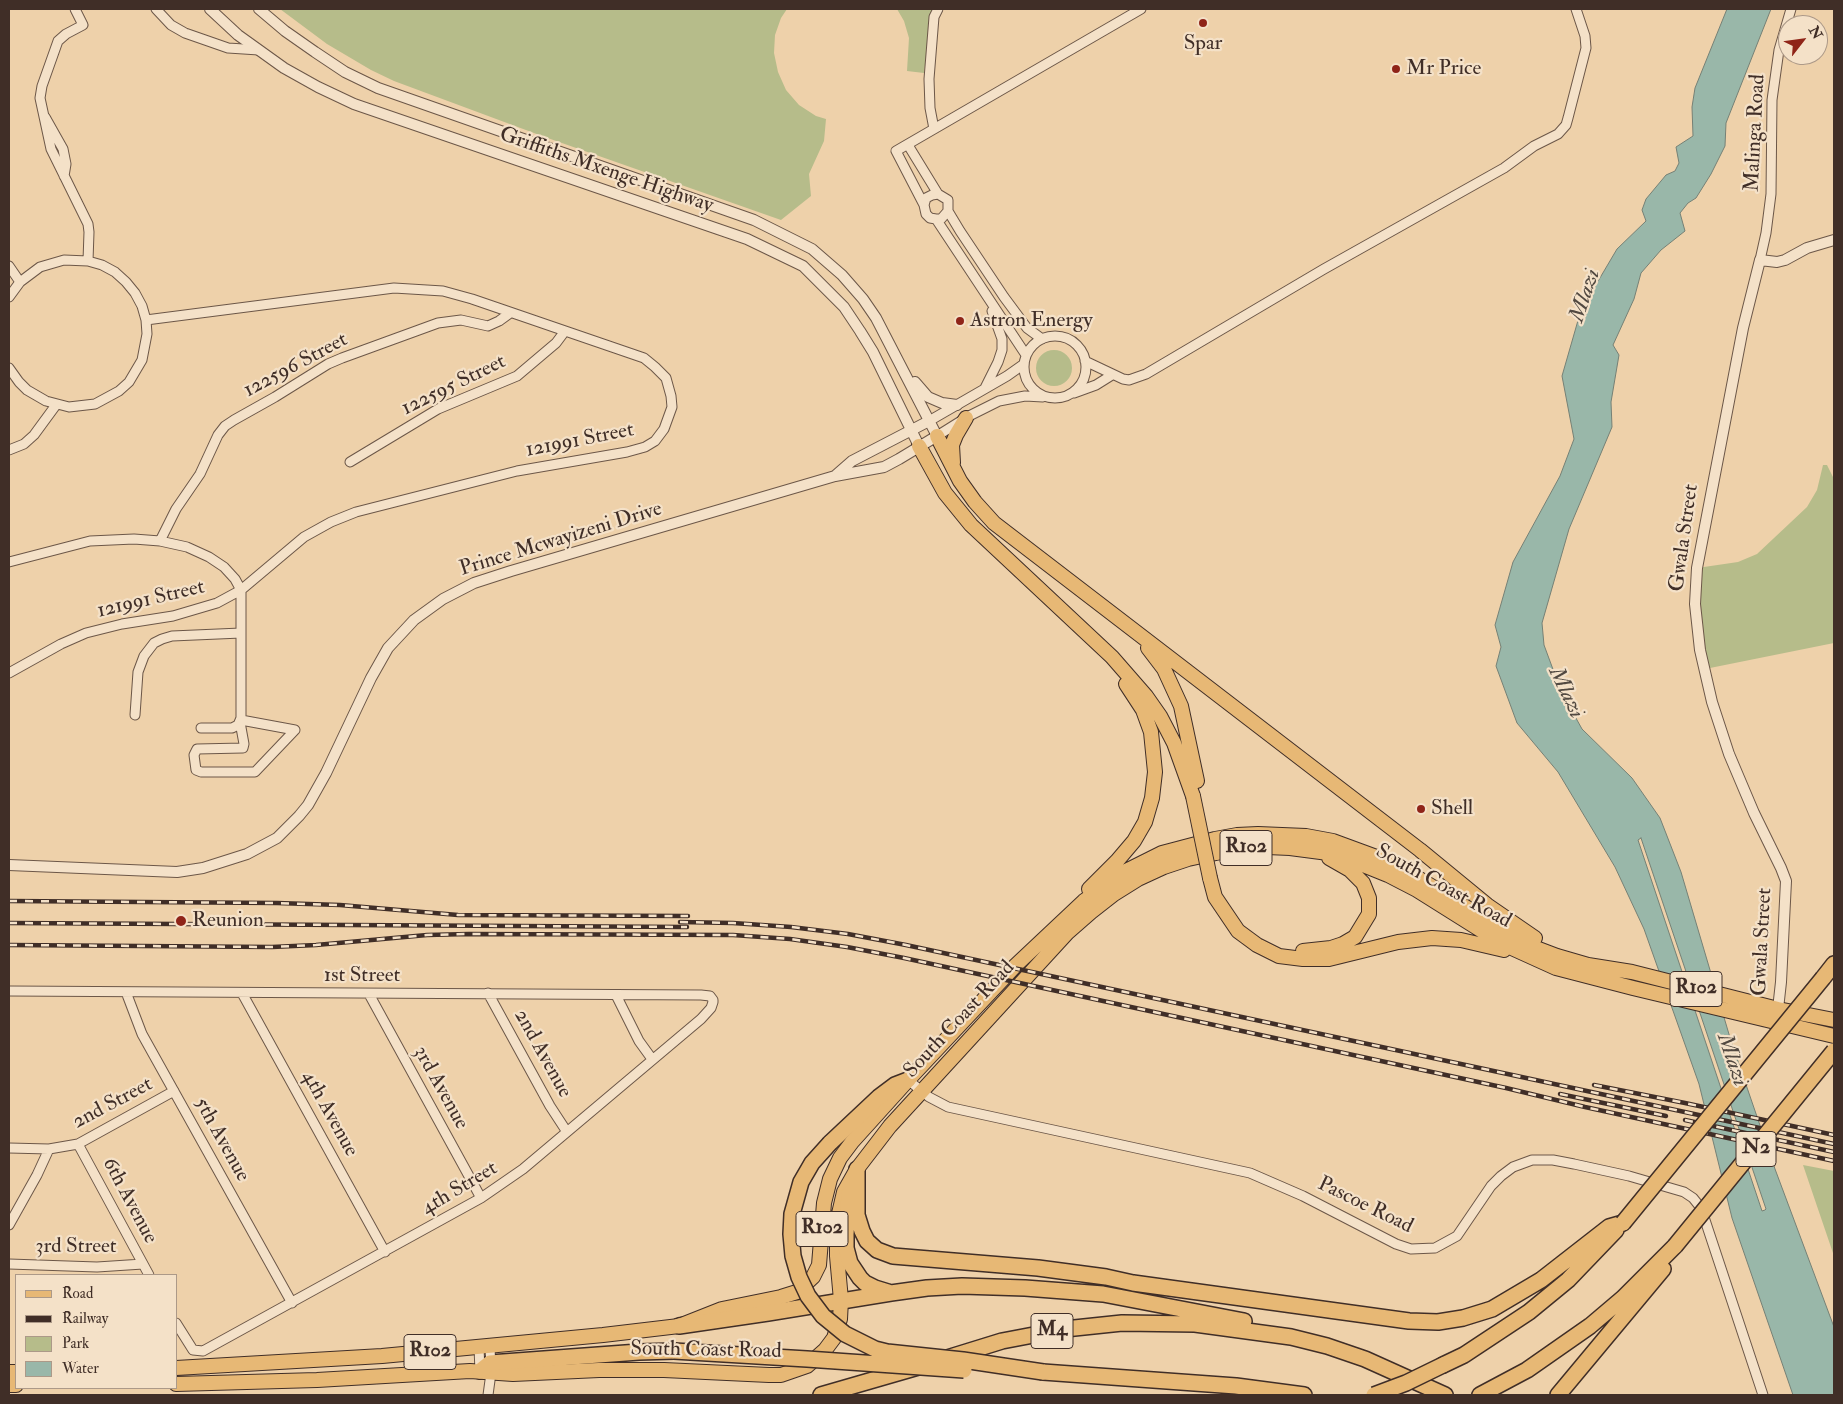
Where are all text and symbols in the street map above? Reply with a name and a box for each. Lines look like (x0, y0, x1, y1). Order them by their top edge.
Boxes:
north arrow (1778, 15, 1828, 65)
marker: Spar (1197, 17, 1209, 29)
text: N (1805, 23, 1826, 42)
place label: Spar (1184, 31, 1222, 57)
place label: Mr Price (1406, 56, 1481, 82)
marker: Mr Price (1390, 63, 1402, 75)
street label: Malinga Road (1740, 73, 1772, 193)
street label: Griffiths Mxenge Highway (496, 123, 716, 219)
water label: Mlazi (1565, 266, 1607, 326)
place label: Astron Energy (970, 308, 1093, 334)
marker: Astron Energy (954, 315, 966, 327)
street label: 122596 Street (240, 328, 352, 404)
street label: 122595 Street (398, 350, 510, 422)
street label: 121991 Street (524, 418, 636, 464)
street label: Gwala Street (1665, 483, 1705, 593)
street label: Prince Mcwayizeni Drive (457, 497, 665, 583)
street label: 121991 Street (95, 575, 207, 625)
water label: Mlazi (1541, 663, 1589, 723)
place label: Shell (1431, 796, 1473, 822)
marker: Shell (1415, 803, 1427, 815)
road number: R102 (1220, 830, 1272, 866)
street label: South Coast Road (1371, 839, 1515, 935)
street label: Gwala Street (1748, 887, 1778, 997)
place label: Reunion (192, 908, 264, 934)
marker: Reunion (174, 914, 188, 928)
street label: South Coast Road (899, 956, 1021, 1084)
street label: 1st Street (324, 963, 400, 989)
road number: R102 (1670, 972, 1722, 1006)
street label: 2nd Avenue (507, 1005, 577, 1103)
water label: Mlazi (1710, 1030, 1752, 1090)
street label: 3rd Avenue (407, 1042, 473, 1134)
street label: 4th Avenue (295, 1067, 363, 1161)
street label: 2nd Street (69, 1073, 157, 1135)
street label: 5th Avenue (188, 1094, 254, 1186)
road number: N2 (1736, 1132, 1776, 1166)
street label: 6th Avenue (96, 1154, 162, 1248)
street label: 4th Street (417, 1157, 503, 1221)
street label: Pascoe Road (1313, 1172, 1417, 1240)
road number: R102 (796, 1212, 848, 1246)
street label: 3rd Street (35, 1234, 117, 1260)
legend (15, 1274, 178, 1389)
text: Road (62, 1284, 93, 1303)
text: Railway (62, 1309, 108, 1328)
road number: M4 (1031, 1314, 1073, 1348)
text: Park (62, 1334, 89, 1353)
road number: R102 (404, 1334, 456, 1370)
street label: South Coast Road (630, 1337, 782, 1365)
text: Water (62, 1359, 99, 1378)

